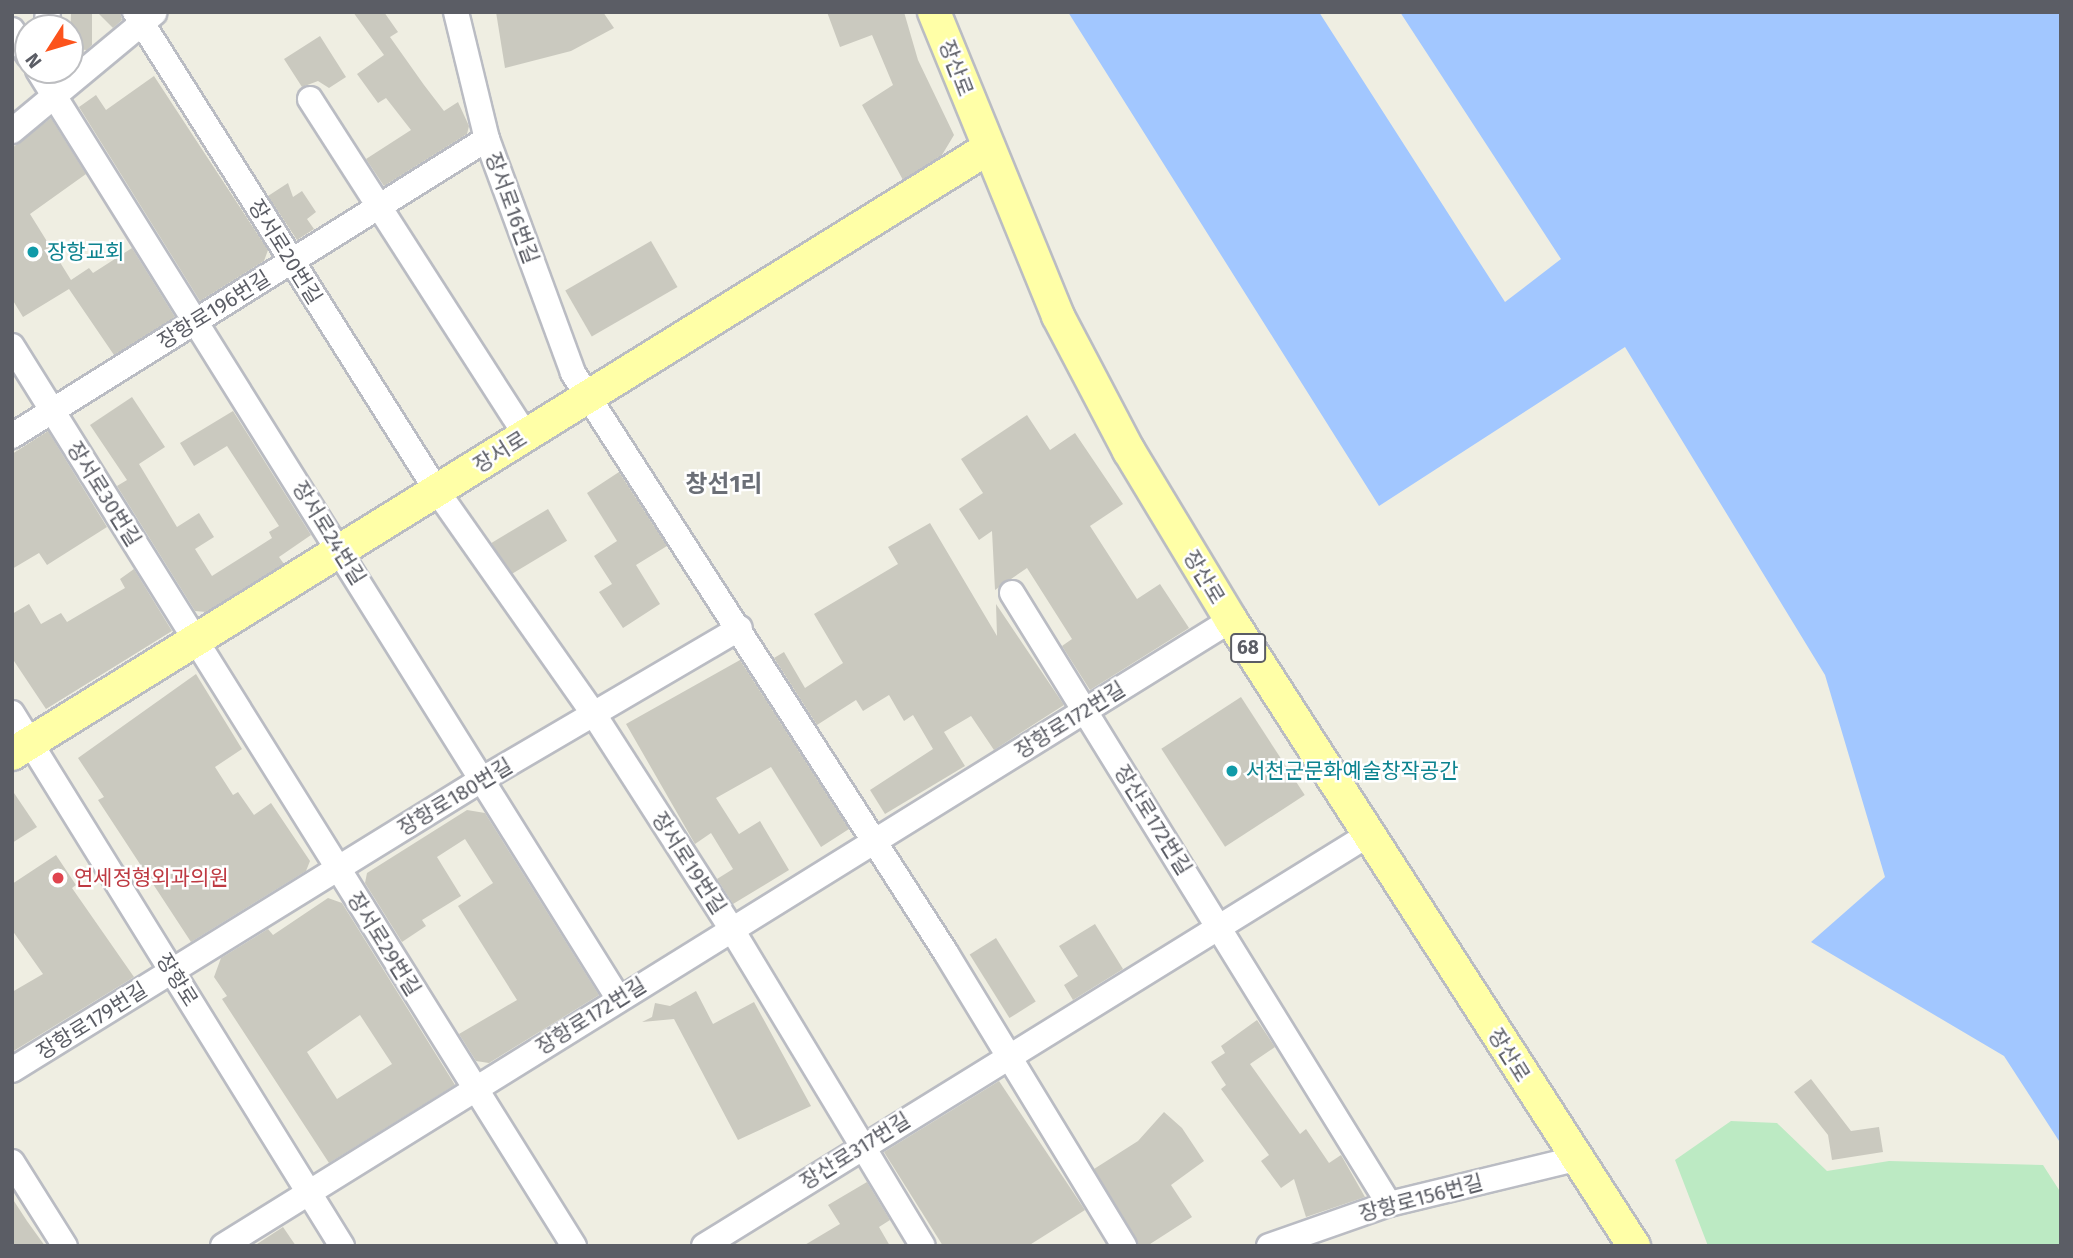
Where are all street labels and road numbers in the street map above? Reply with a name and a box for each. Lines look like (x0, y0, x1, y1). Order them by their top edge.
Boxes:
street label: 장산로 (934, 36, 978, 100)
street label: 장서로16번길 (480, 149, 544, 267)
street label: 장서로20번길 (243, 195, 327, 309)
street label: 장항로196번길 (153, 265, 275, 355)
street label: 장서로 (469, 426, 531, 478)
street label: 장서로30번길 (62, 437, 146, 551)
street label: 장서로24번길 (287, 476, 371, 590)
street label: 장산로 (1178, 546, 1230, 608)
road number: 68 (1229, 632, 1267, 664)
street label: 장항로172번길 (1010, 676, 1130, 764)
street label: 장항로180번길 (393, 753, 517, 841)
street label: 장산로172번길 (1109, 760, 1197, 880)
street label: 장서로19번길 (647, 807, 731, 919)
street label: 장서로29번길 (342, 887, 426, 1001)
street label: 장항로 (151, 949, 203, 1011)
street label: 장항로172번길 (531, 972, 651, 1060)
street label: 장항로179번길 (32, 977, 152, 1065)
street label: 장산로 (1483, 1024, 1535, 1086)
street label: 장산로317번길 (795, 1107, 915, 1195)
street label: 장항로156번길 (1356, 1169, 1486, 1227)

